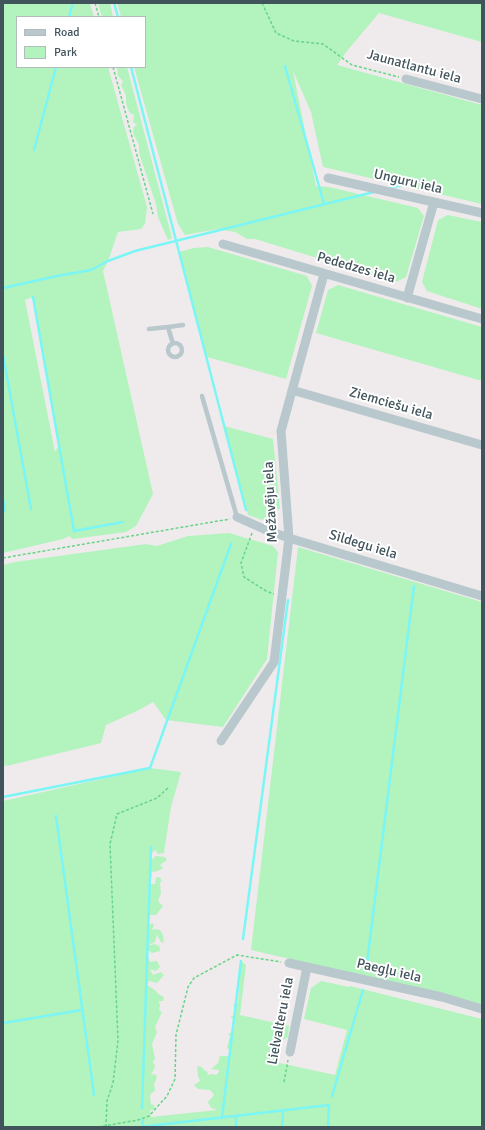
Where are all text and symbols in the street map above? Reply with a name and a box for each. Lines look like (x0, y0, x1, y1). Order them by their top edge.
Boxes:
legend (16, 16, 146, 68)
text: Road (54, 25, 80, 40)
text: Park (54, 45, 77, 60)
street label: Jaunatlantu iela (365, 46, 463, 88)
street label: Unguru iela (372, 166, 444, 198)
street label: Pededzes iela (315, 249, 397, 287)
street label: Ziemciešu iela (347, 384, 435, 424)
street label: Mežavēju iela (260, 461, 282, 543)
street label: Sildegu iela (327, 527, 399, 563)
street label: Paegļu iela (355, 955, 423, 987)
street label: Lielvalteru iela (264, 976, 298, 1066)

